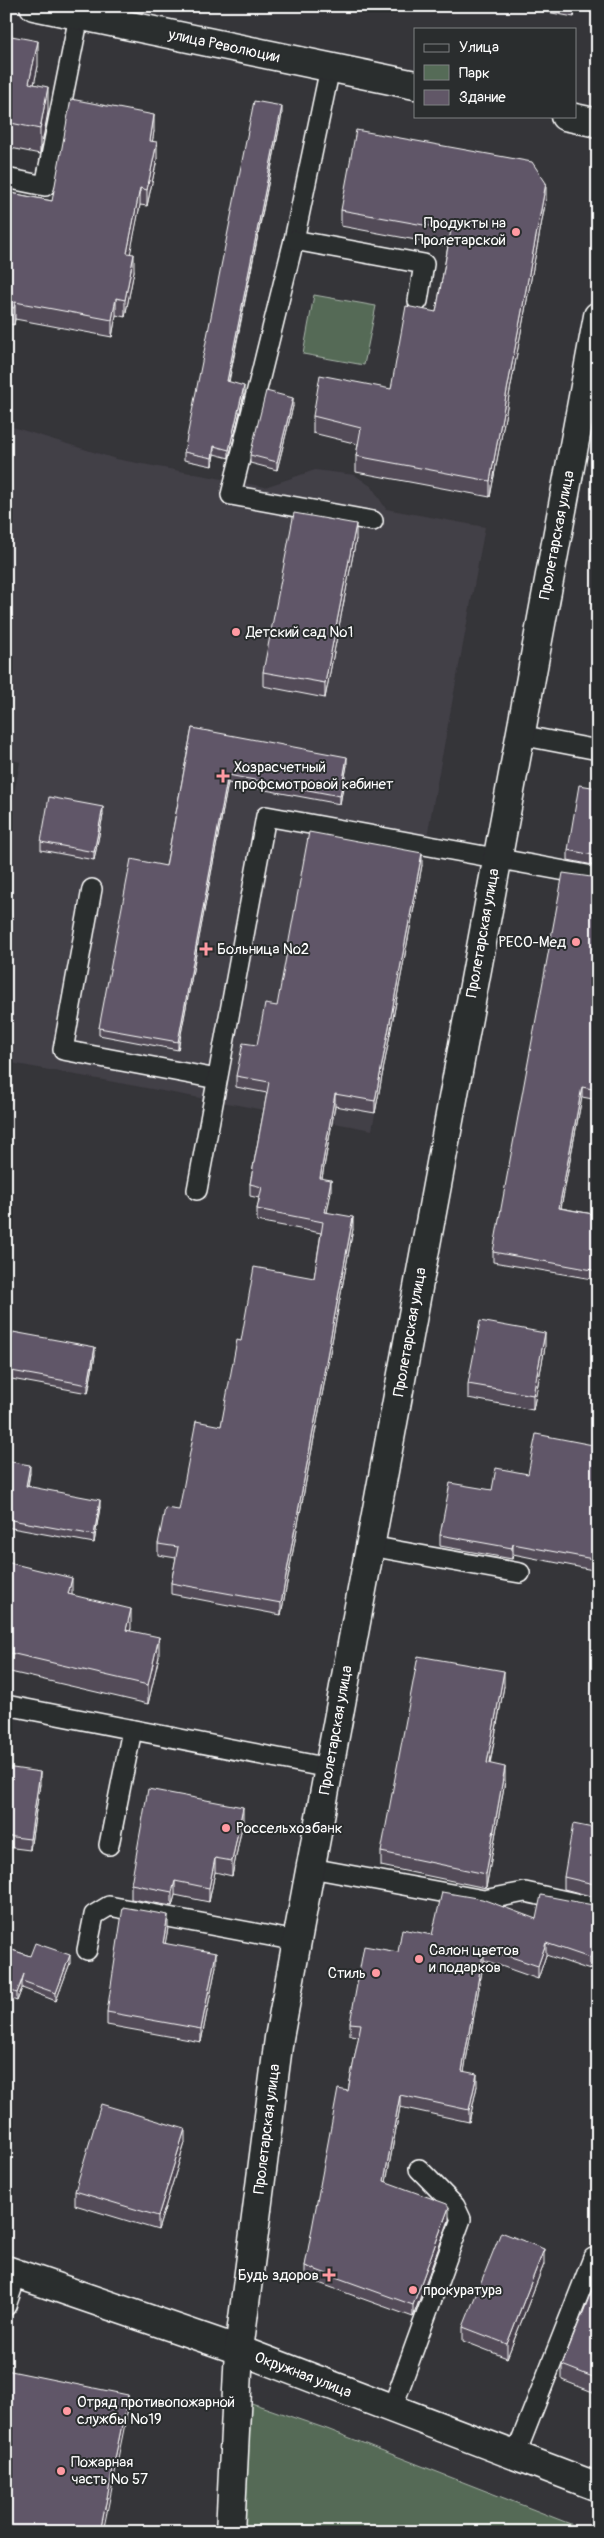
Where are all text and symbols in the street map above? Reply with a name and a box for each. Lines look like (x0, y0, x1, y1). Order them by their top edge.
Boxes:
street label: улица Революции (166, 25, 282, 67)
legend (414, 28, 576, 118)
text: Улица (459, 38, 499, 57)
text: Парк (459, 64, 490, 83)
text: Здание (459, 88, 506, 107)
place label: Продукты на Пролетарской (414, 214, 506, 250)
marker: Продукты на Пролетарской (510, 226, 522, 238)
street label: Пролетарская улица (535, 469, 579, 601)
place label: Детский сад №1 (245, 623, 353, 642)
marker: Детский сад №1 (230, 626, 242, 638)
place label: Хозрасчетный профсмотровой кабинет (234, 758, 394, 794)
marker: Хозрасчетный профсмотровой кабинет (216, 769, 230, 783)
street label: Пролетарская улица (462, 867, 504, 999)
place label: РЕСО-Мед (498, 933, 566, 952)
marker: РЕСО-Мед (570, 936, 582, 948)
place label: Больница №2 (217, 940, 309, 959)
marker: Больница №2 (199, 942, 213, 956)
street label: Пролетарская улица (389, 1266, 431, 1398)
street label: Пролетарская улица (315, 1664, 357, 1796)
place label: Россельхозбанк (236, 1819, 343, 1838)
marker: Россельхозбанк (220, 1822, 232, 1834)
place label: Салон цветов и подарков (429, 1941, 519, 1977)
marker: Салон цветов и подарков (413, 1953, 425, 1965)
place label: Стиль (328, 1964, 366, 1983)
marker: Стиль (370, 1967, 382, 1979)
street label: Пролетарская улица (250, 2063, 284, 2195)
place label: Будь здоров (238, 2266, 319, 2285)
marker: Будь здоров (323, 2269, 335, 2281)
place label: прокуратура (423, 2281, 502, 2300)
marker: прокуратура (407, 2284, 419, 2296)
street label: Окружная улица (252, 2348, 354, 2402)
place label: Отряд противопожарной службы №19 (77, 2393, 235, 2429)
marker: Отряд противопожарной службы №19 (61, 2405, 73, 2417)
place label: Пожарная часть № 57 (71, 2453, 148, 2489)
marker: Пожарная часть № 57 (55, 2465, 67, 2477)

